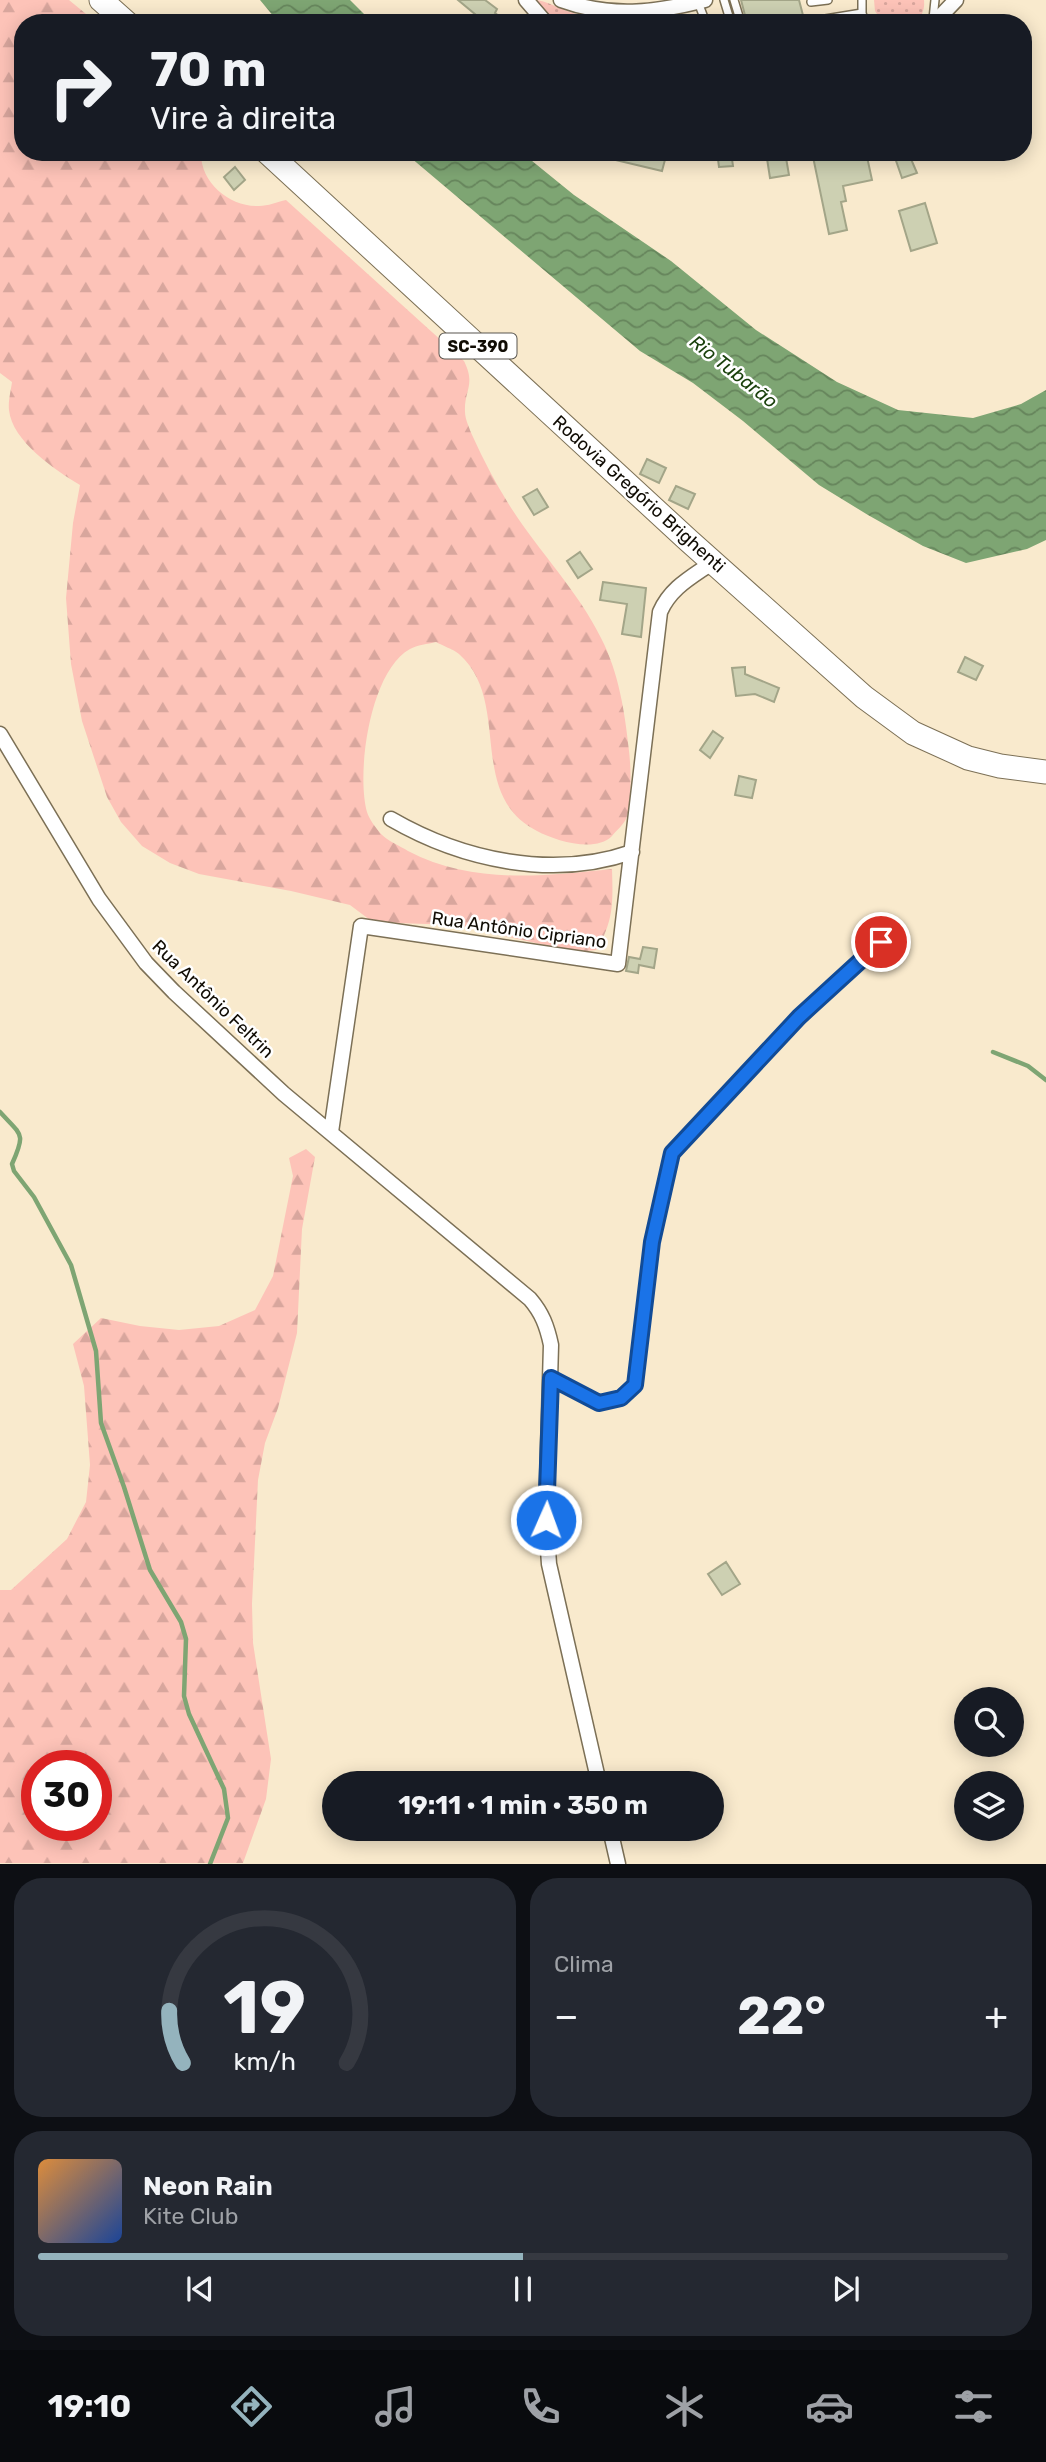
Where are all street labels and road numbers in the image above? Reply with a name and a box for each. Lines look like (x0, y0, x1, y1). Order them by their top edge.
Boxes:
road number: SC-390 (440, 334, 516, 358)
street label: Rodovia Gregório Brighenti (548, 411, 730, 577)
street label: Rua Antônio Cipriano (430, 907, 608, 953)
street label: Rua Antônio Feltrin (148, 935, 278, 1063)

